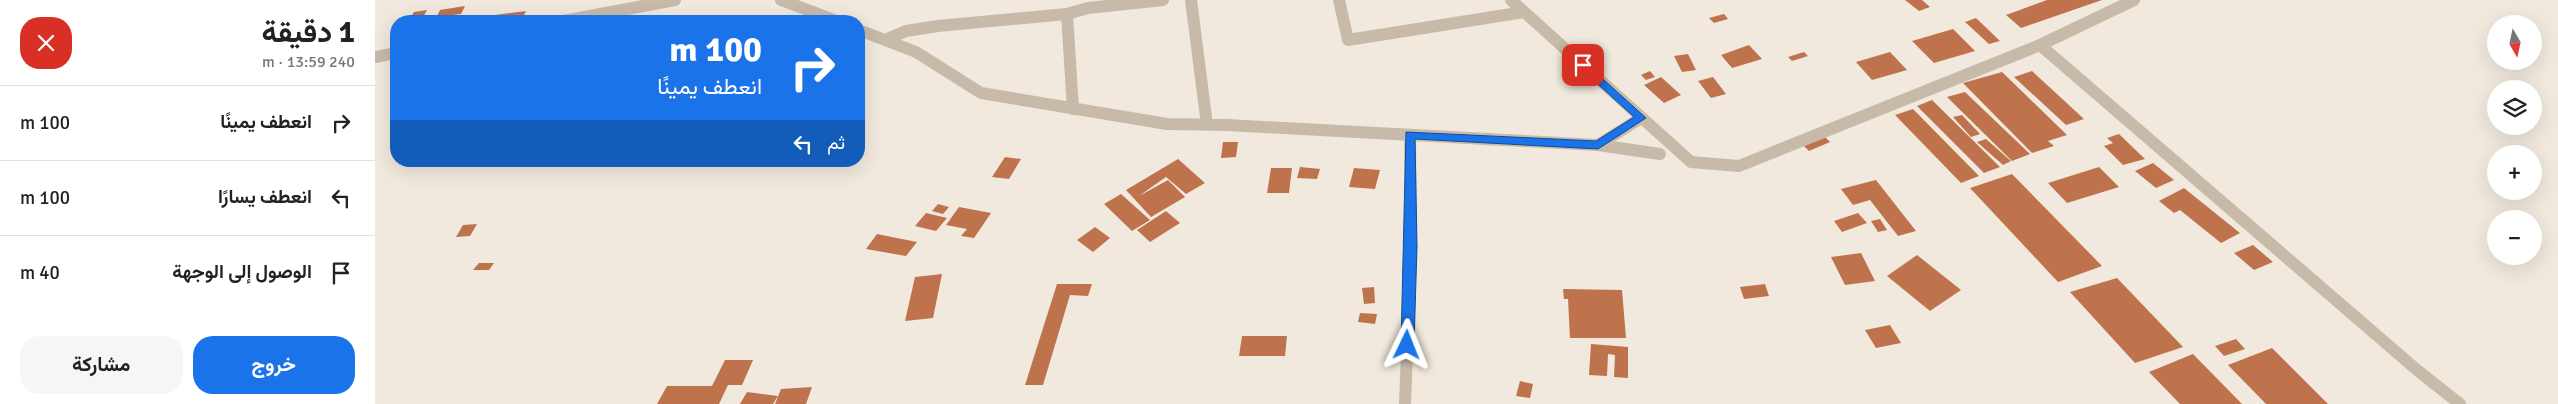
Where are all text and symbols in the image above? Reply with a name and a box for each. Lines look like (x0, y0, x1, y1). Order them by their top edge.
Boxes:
text: 1 دقيقة (261, 14, 355, 51)
north arrow (2487, 15, 2543, 70)
map controls (2487, 15, 2542, 265)
button: close (20, 17, 72, 69)
text: 100 m (669, 28, 762, 71)
icon: right (780, 35, 845, 100)
pin (1562, 44, 1604, 86)
icon: arrive (1569, 51, 1597, 79)
text: 240 m · 13:59 (262, 52, 355, 72)
text: انعطف يمينًا (657, 73, 762, 100)
button: layers (2487, 80, 2542, 135)
icon: right (327, 109, 355, 137)
text: انعطف يمينًا (220, 110, 312, 134)
text: 100 m (20, 111, 70, 135)
icon: left (789, 130, 817, 158)
text: ثم (827, 131, 845, 155)
button: + (2487, 145, 2542, 200)
icon: left (327, 184, 355, 212)
text: انعطف يسارًا (218, 185, 312, 209)
text: 100 m (20, 186, 70, 210)
button: − (2487, 210, 2542, 265)
icon: arrive (327, 259, 355, 287)
text: الوصول إلى الوجهة (172, 260, 312, 284)
text: 40 m (20, 261, 60, 285)
position arrow (1380, 318, 1432, 370)
button: مشاركة (20, 336, 183, 394)
button: خروج (193, 336, 355, 394)

